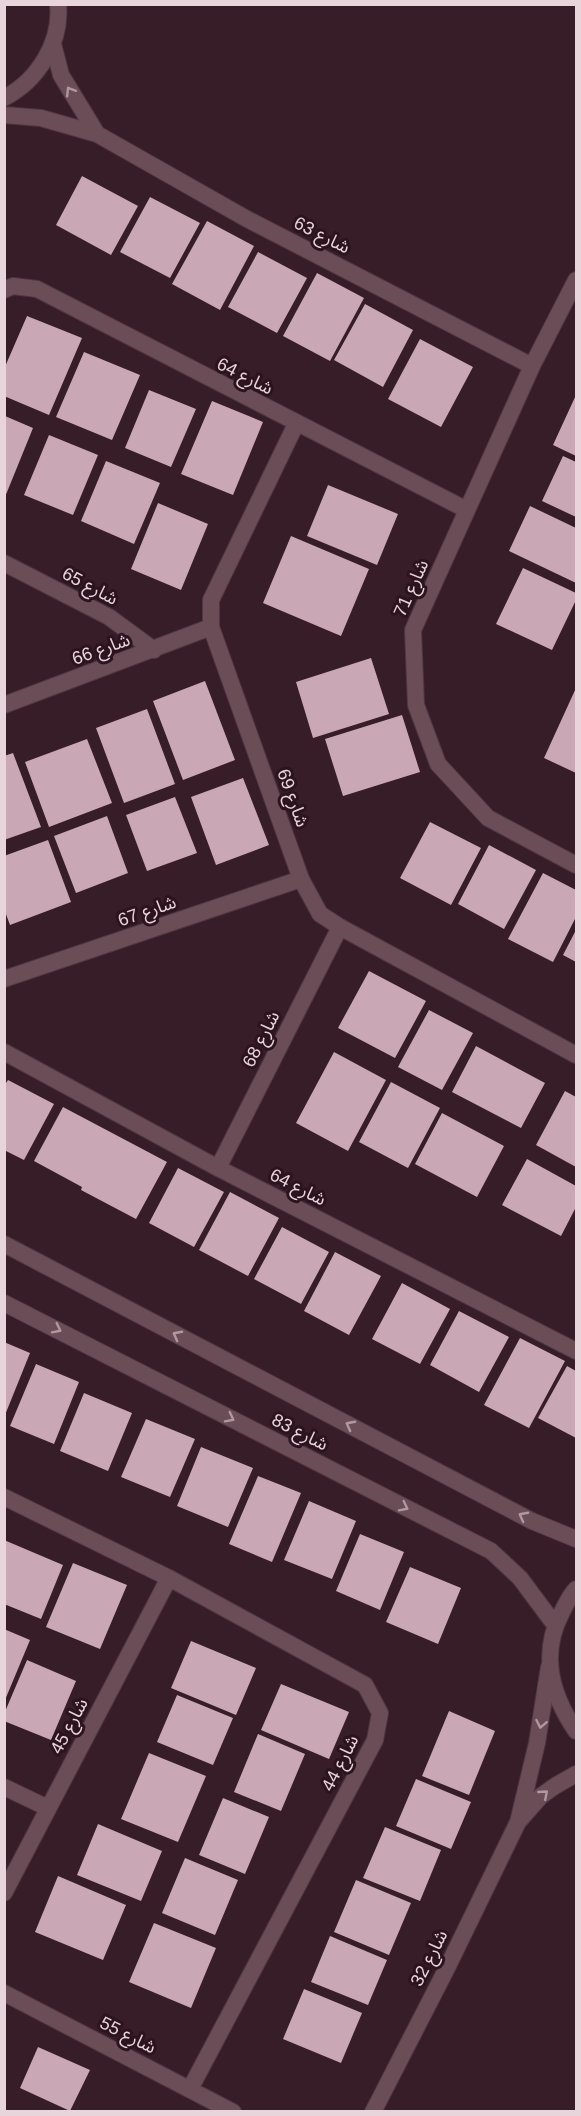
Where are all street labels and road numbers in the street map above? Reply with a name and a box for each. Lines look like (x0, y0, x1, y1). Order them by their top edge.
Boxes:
street label: شارع 63 (289, 212, 353, 261)
street label: شارع 64 (212, 353, 276, 402)
street label: شارع 71 (390, 556, 436, 621)
street label: شارع 65 (57, 563, 121, 612)
street label: شارع 66 (69, 629, 134, 672)
street label: شارع 69 (270, 766, 313, 831)
street label: شارع 67 (115, 892, 180, 934)
street label: شارع 68 (238, 1008, 287, 1072)
street label: شارع 64 (265, 1164, 329, 1213)
street label: شارع 83 (267, 1409, 331, 1458)
street label: شارع 45 (46, 1695, 95, 1759)
street label: شارع 44 (317, 1732, 366, 1796)
street label: شارع 32 (406, 1927, 455, 1991)
street label: شارع 55 (95, 2012, 159, 2061)

